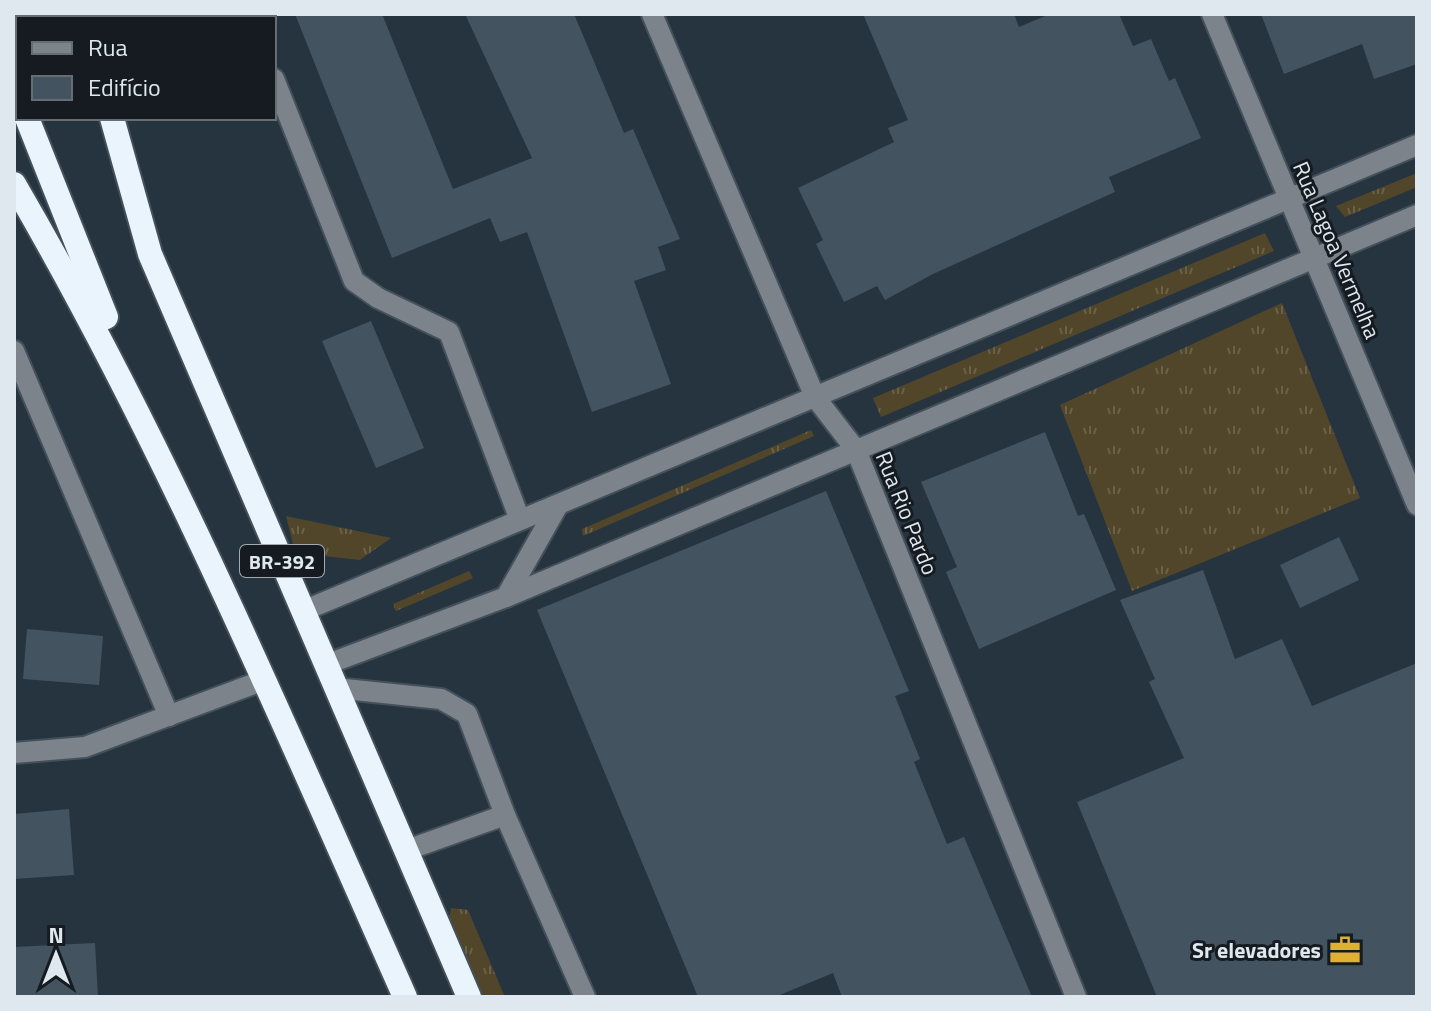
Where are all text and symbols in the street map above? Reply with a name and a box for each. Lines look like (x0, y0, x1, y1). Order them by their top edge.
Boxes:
legend (16, 16, 276, 120)
text: Rua (88, 29, 127, 65)
text: Edifício (88, 69, 161, 105)
street label: Rua Lagoa Vermelha (1284, 156, 1390, 344)
street label: Rua Rio Pardo (867, 446, 947, 580)
road number: BR-392 (240, 545, 324, 577)
north arrow (16, 915, 96, 995)
text: N (48, 918, 64, 952)
place label: Sr elevadores (1192, 933, 1321, 967)
office icon: Sr elevadores (1328, 933, 1362, 967)

